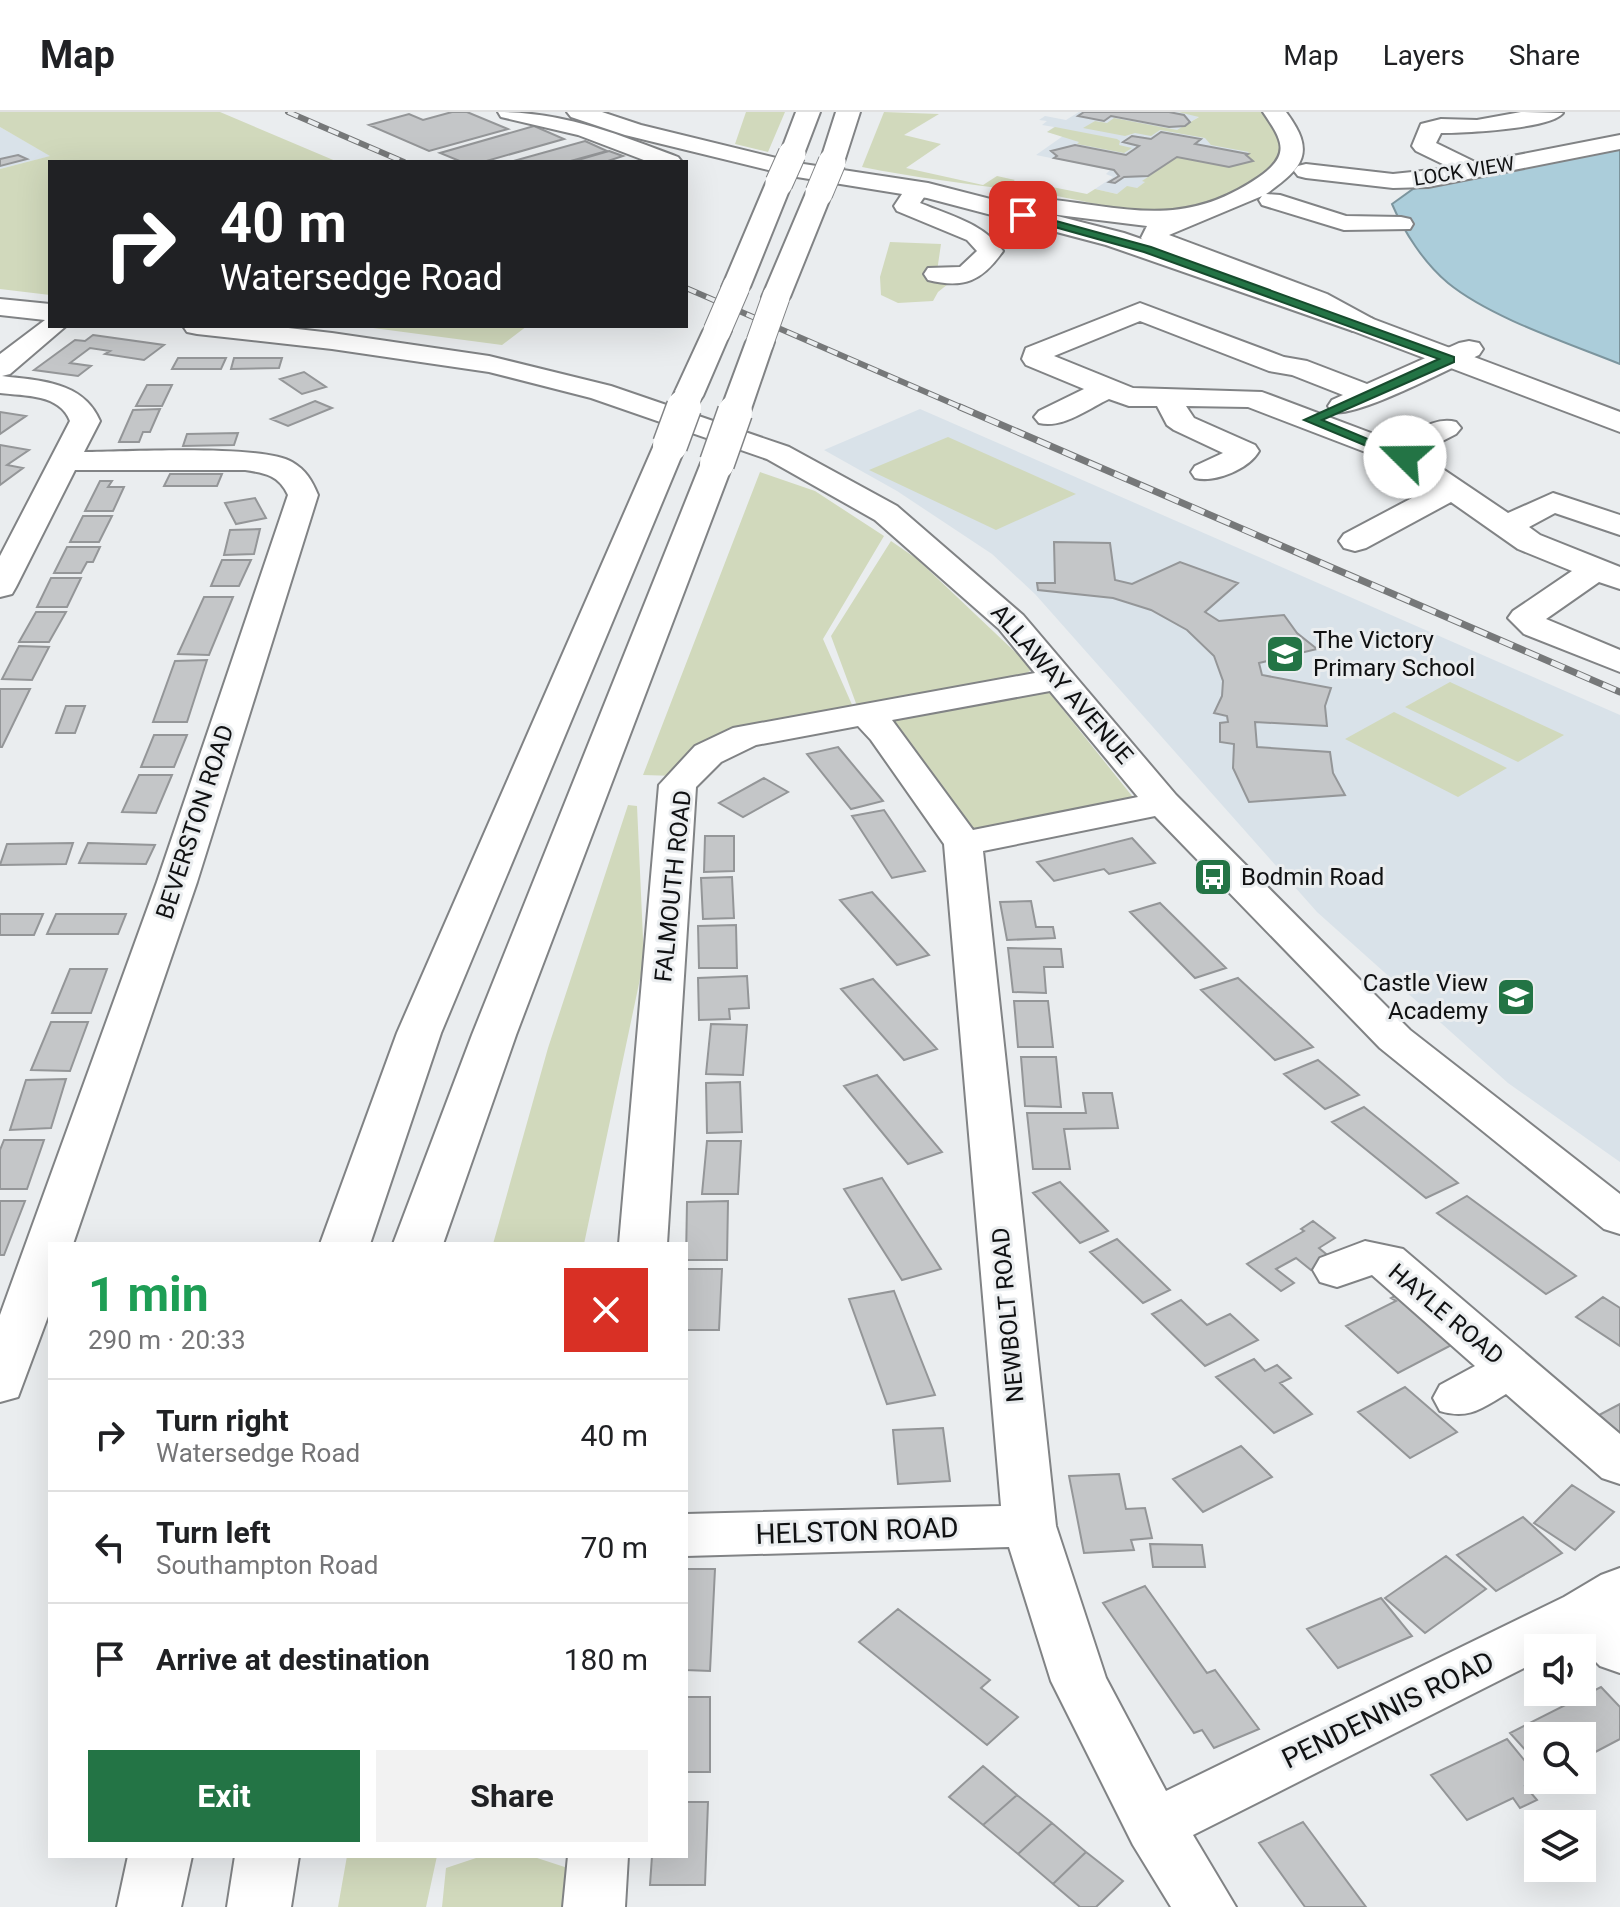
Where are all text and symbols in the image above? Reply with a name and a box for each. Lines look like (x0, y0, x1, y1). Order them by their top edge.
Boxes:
text: Map (40, 33, 115, 77)
text: Map (1283, 39, 1339, 72)
text: Layers (1383, 39, 1465, 72)
text: Share (1509, 39, 1580, 72)
street label: LOCK VIEW (1412, 151, 1516, 191)
pin (989, 181, 1057, 249)
text: 40 m (220, 190, 347, 256)
icon: right (88, 192, 192, 296)
icon: arrive (1001, 193, 1045, 237)
text: Watersedge Road (220, 257, 503, 299)
position arrow (1363, 415, 1447, 499)
street label: ALLAWAY AVENUE (985, 599, 1139, 769)
place label: The Victory Primary School (1313, 626, 1475, 682)
school or university icon: The Victory Primary School (1264, 633, 1306, 675)
street label: BEVERSTON ROAD (150, 721, 240, 923)
street label: FALMOUTH ROAD (649, 789, 697, 983)
bus stop icon: Bodmin Road (1192, 856, 1234, 898)
place label: Bodmin Road (1241, 863, 1384, 891)
place label: Castle View Academy (1363, 969, 1489, 1025)
school or university icon: Castle View Academy (1495, 976, 1537, 1018)
street label: NEWBOLT ROAD (986, 1226, 1030, 1404)
street label: HAYLE ROAD (1383, 1258, 1509, 1370)
text: 1 min (88, 1266, 209, 1323)
button: close (564, 1268, 648, 1352)
text: 290 m · 20:33 (88, 1325, 246, 1355)
text: Turn right (156, 1403, 289, 1438)
icon: right (88, 1413, 132, 1457)
text: 40 m (581, 1418, 648, 1453)
text: Watersedge Road (156, 1438, 360, 1468)
street label: HELSTON ROAD (755, 1511, 959, 1551)
text: Turn left (156, 1515, 271, 1550)
icon: left (88, 1525, 132, 1569)
text: 70 m (581, 1530, 648, 1565)
text: Southampton Road (156, 1550, 379, 1580)
map controls (1524, 1634, 1596, 1882)
button: sound (1524, 1634, 1596, 1706)
icon: arrive (88, 1637, 132, 1681)
text: Arrive at destination (156, 1642, 430, 1677)
text: 180 m (564, 1642, 648, 1677)
street label: PENDENNIS ROAD (1277, 1644, 1499, 1776)
button: search (1524, 1722, 1596, 1794)
button: Exit (88, 1750, 360, 1842)
button: Share (376, 1750, 648, 1842)
button: layers (1524, 1810, 1596, 1882)

